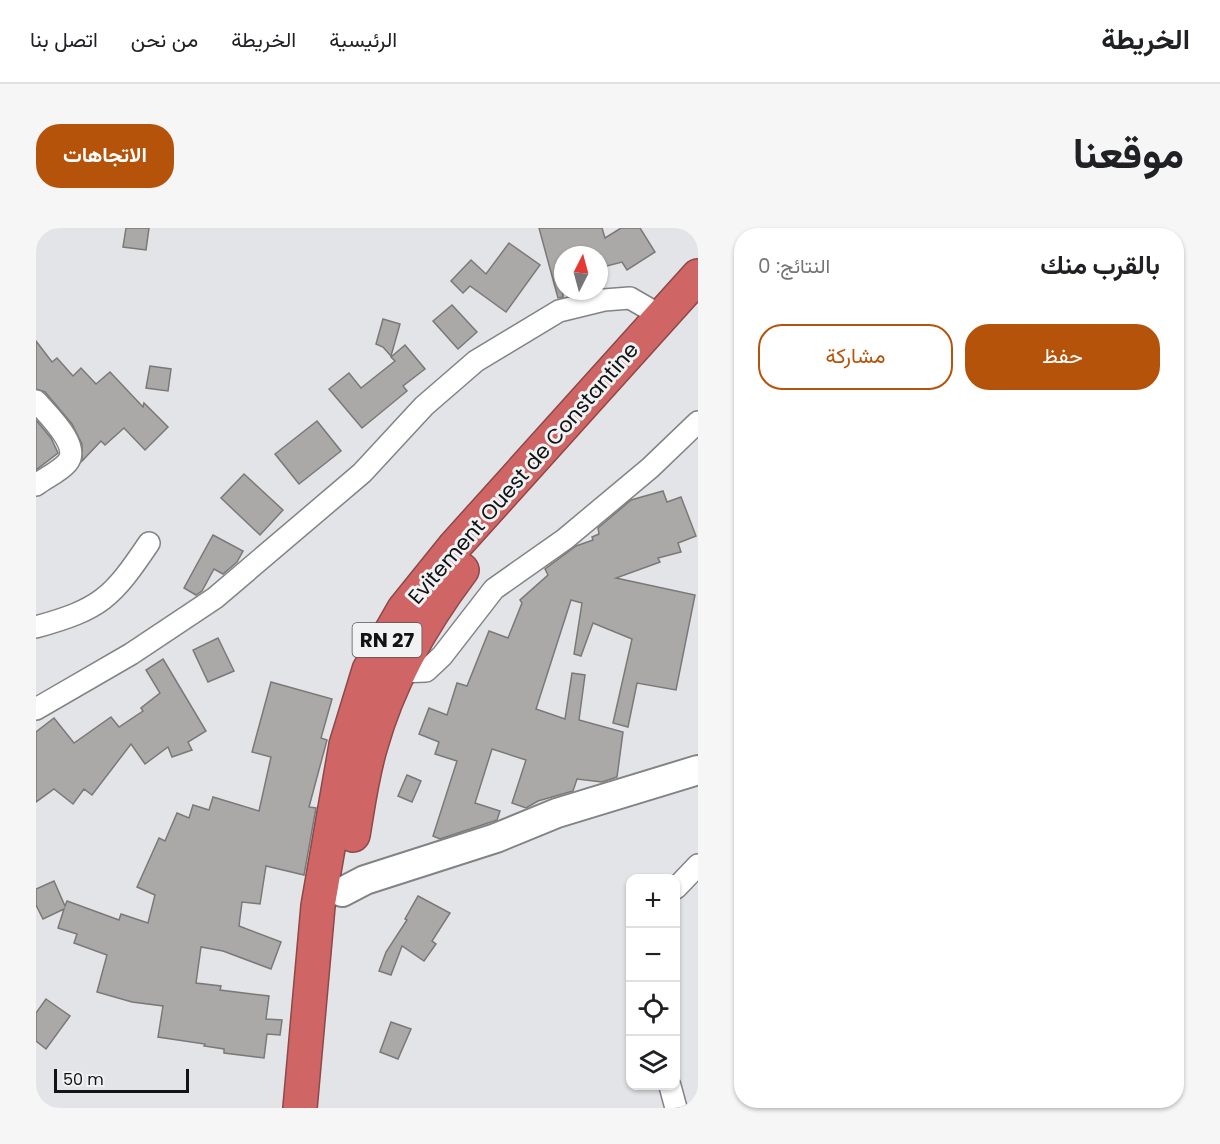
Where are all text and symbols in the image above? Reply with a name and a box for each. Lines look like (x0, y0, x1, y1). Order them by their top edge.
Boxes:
text: الخريطة (1101, 20, 1190, 59)
text: اتصل بنا (30, 25, 98, 54)
text: من نحن (131, 25, 198, 54)
text: الخريطة (231, 25, 296, 54)
text: الرئيسية (329, 25, 397, 54)
button: الاتجاهات (36, 124, 174, 188)
text: موقعنا (1073, 124, 1184, 183)
north arrow (554, 246, 608, 300)
text: بالقرب منك (1040, 247, 1160, 283)
text: النتائج: 0 (758, 252, 830, 280)
button: مشاركة (758, 324, 953, 390)
button: حفظ (965, 324, 1160, 390)
street label: Evitement Ouest de Constantine (401, 336, 645, 610)
road number: RN 27 (352, 623, 422, 657)
map controls (626, 874, 680, 1090)
button: + (626, 874, 680, 928)
button: − (626, 928, 680, 982)
button: locate (626, 982, 680, 1036)
button: layers (626, 1036, 680, 1090)
scale bar (54, 1066, 189, 1094)
text: 50 m (63, 1068, 104, 1091)

